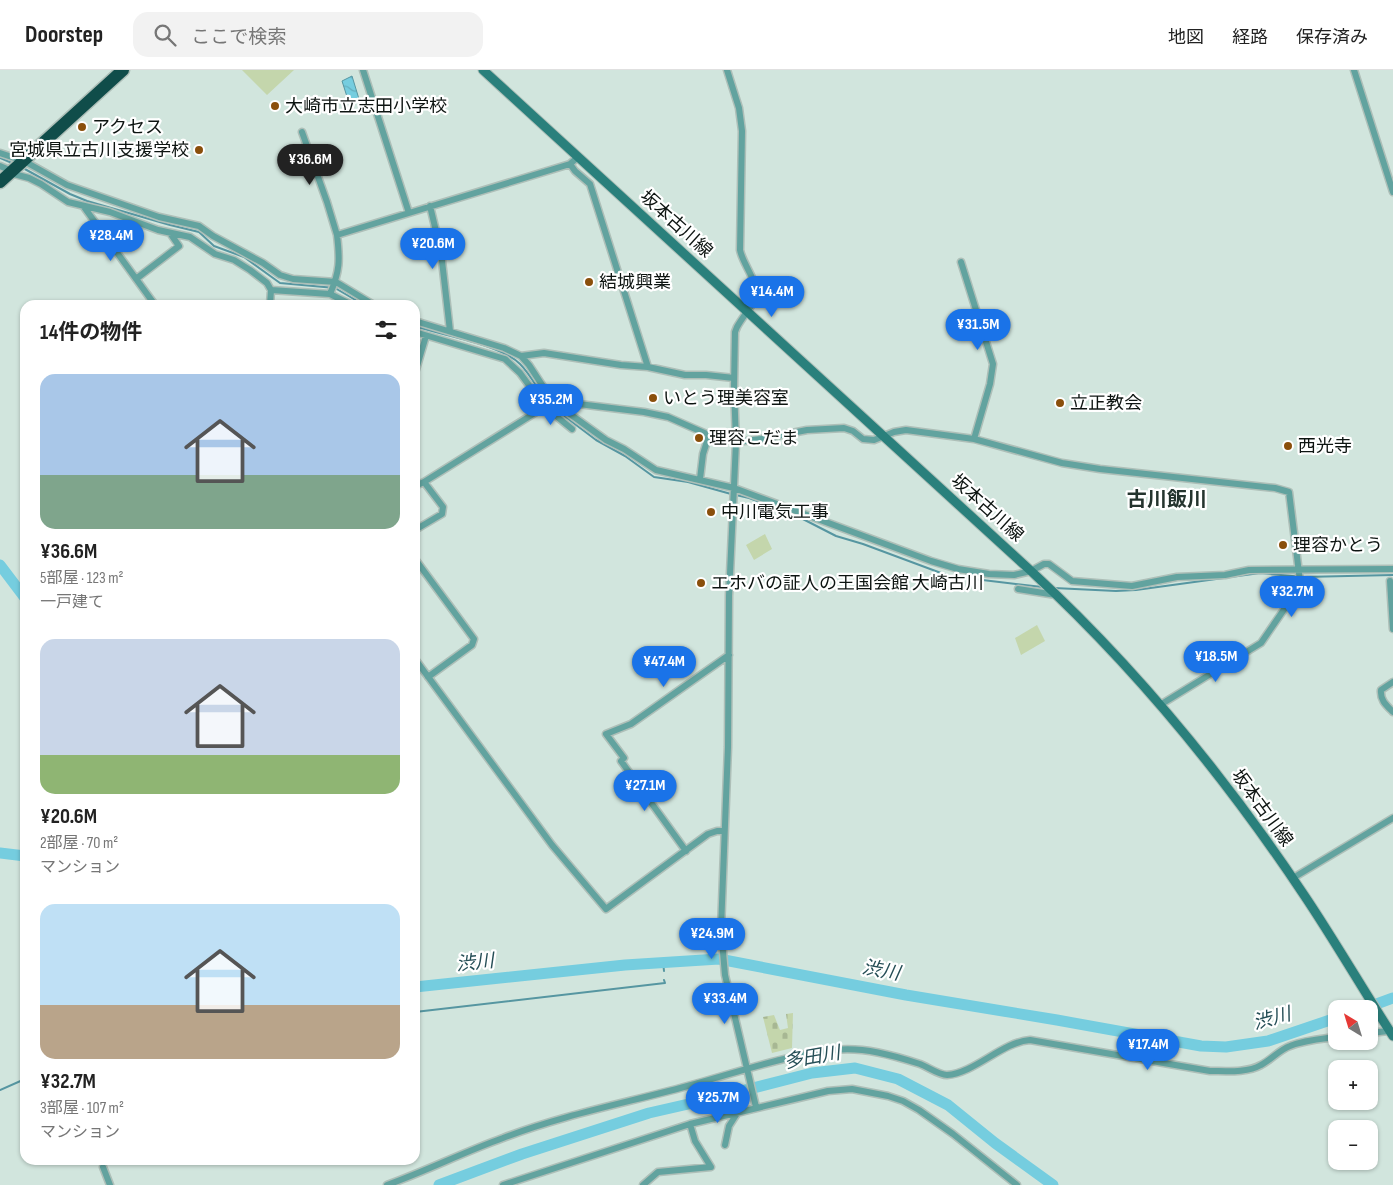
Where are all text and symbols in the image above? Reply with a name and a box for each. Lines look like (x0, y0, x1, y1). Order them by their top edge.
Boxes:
search box (133, 12, 483, 57)
text: Doorstep (25, 20, 103, 49)
icon: search (151, 21, 179, 49)
text: ここで検索 (191, 26, 286, 49)
text: 地図 (1168, 27, 1204, 48)
text: 経路 (1232, 27, 1268, 48)
text: 保存済み (1296, 27, 1368, 48)
place label: 大崎市立志田小学校 (285, 96, 447, 117)
marker: 大崎市立志田小学校 (269, 100, 281, 112)
place label: アクセス (92, 117, 163, 138)
marker: アクセス (76, 121, 88, 133)
place label: 宮城県立古川支援学校 (9, 140, 189, 161)
marker: 宮城県立古川支援学校 (193, 144, 205, 156)
pin: ¥36.6M (269, 144, 351, 186)
text: ¥36.6M (288, 150, 332, 169)
street label: 坂本古川線 (636, 186, 716, 262)
pin: ¥28.4M (70, 220, 152, 262)
text: ¥28.4M (89, 226, 133, 245)
pin: ¥20.6M (392, 228, 474, 270)
text: ¥20.6M (411, 234, 455, 253)
place label: 結城興業 (599, 272, 671, 293)
marker: 結城興業 (583, 276, 595, 288)
pin: ¥14.4M (731, 276, 813, 318)
text: ¥14.4M (750, 282, 794, 301)
pin: ¥31.5M (937, 308, 1019, 351)
text: ¥31.5M (957, 315, 999, 334)
icon: filters (372, 316, 400, 344)
text: 14件の物件 (40, 320, 142, 345)
pin: ¥35.2M (510, 384, 592, 426)
place label: いとう理美容室 (663, 388, 789, 409)
text: ¥35.2M (529, 390, 573, 409)
marker: いとう理美容室 (647, 392, 659, 404)
place label: 立正教会 (1070, 393, 1142, 414)
marker: 立正教会 (1054, 397, 1066, 409)
icon: home (175, 406, 265, 496)
place label: 理容こだま (709, 428, 799, 449)
marker: 理容こだま (693, 432, 705, 444)
place label: 西光寺 (1298, 436, 1352, 457)
marker: 西光寺 (1282, 440, 1294, 452)
street label: 坂本古川線 (947, 470, 1027, 546)
district label: 古川飯川 (1127, 488, 1207, 512)
place label: 中川電気工事 (721, 502, 829, 523)
marker: 中川電気工事 (705, 506, 717, 518)
place label: 理容かとう (1293, 535, 1383, 556)
text: ¥36.6M (40, 539, 97, 564)
marker: 理容かとう (1277, 539, 1289, 551)
text: 5部屋 · 123 m² (40, 569, 124, 588)
place label: エホバの証人の王国会館 大崎古川 (711, 573, 984, 594)
pin: ¥32.7M (1251, 576, 1333, 618)
marker: エホバの証人の王国会館 大崎古川 (695, 577, 707, 589)
text: ¥32.7M (1271, 582, 1313, 601)
text: 一戸建て (40, 593, 104, 612)
pin: ¥18.5M (1175, 640, 1257, 683)
pin: ¥47.4M (623, 646, 705, 688)
text: ¥18.5M (1195, 647, 1237, 666)
text: ¥47.4M (643, 652, 685, 671)
icon: home (175, 671, 265, 761)
street label: 坂本古川線 (1227, 765, 1297, 851)
pin: ¥27.1M (604, 770, 686, 812)
text: ¥27.1M (625, 776, 665, 795)
text: ¥20.6M (40, 804, 97, 829)
text: 2部屋 · 70 m² (40, 834, 118, 853)
text: マンション (40, 858, 120, 877)
pin: ¥24.9M (671, 918, 753, 960)
text: ¥24.9M (690, 924, 734, 943)
icon: home (175, 936, 265, 1026)
water label: 渋川 (455, 949, 497, 976)
water label: 渋川 (860, 956, 904, 986)
pin: ¥33.4M (684, 982, 766, 1025)
text: ¥33.4M (703, 989, 747, 1008)
north arrow (1328, 1000, 1378, 1050)
map controls (1328, 1000, 1378, 1170)
water label: 渋川 (1251, 1002, 1295, 1035)
pin: ¥17.4M (1107, 1028, 1189, 1071)
text: ¥17.4M (1127, 1035, 1169, 1054)
water label: 多田川 (782, 1041, 844, 1074)
button: + (1328, 1060, 1378, 1110)
text: ¥32.7M (40, 1069, 96, 1094)
pin: ¥25.7M (677, 1082, 759, 1124)
text: ¥25.7M (697, 1088, 739, 1107)
text: 3部屋 · 107 m² (40, 1099, 124, 1118)
button: − (1328, 1120, 1378, 1170)
text: マンション (40, 1123, 120, 1142)

